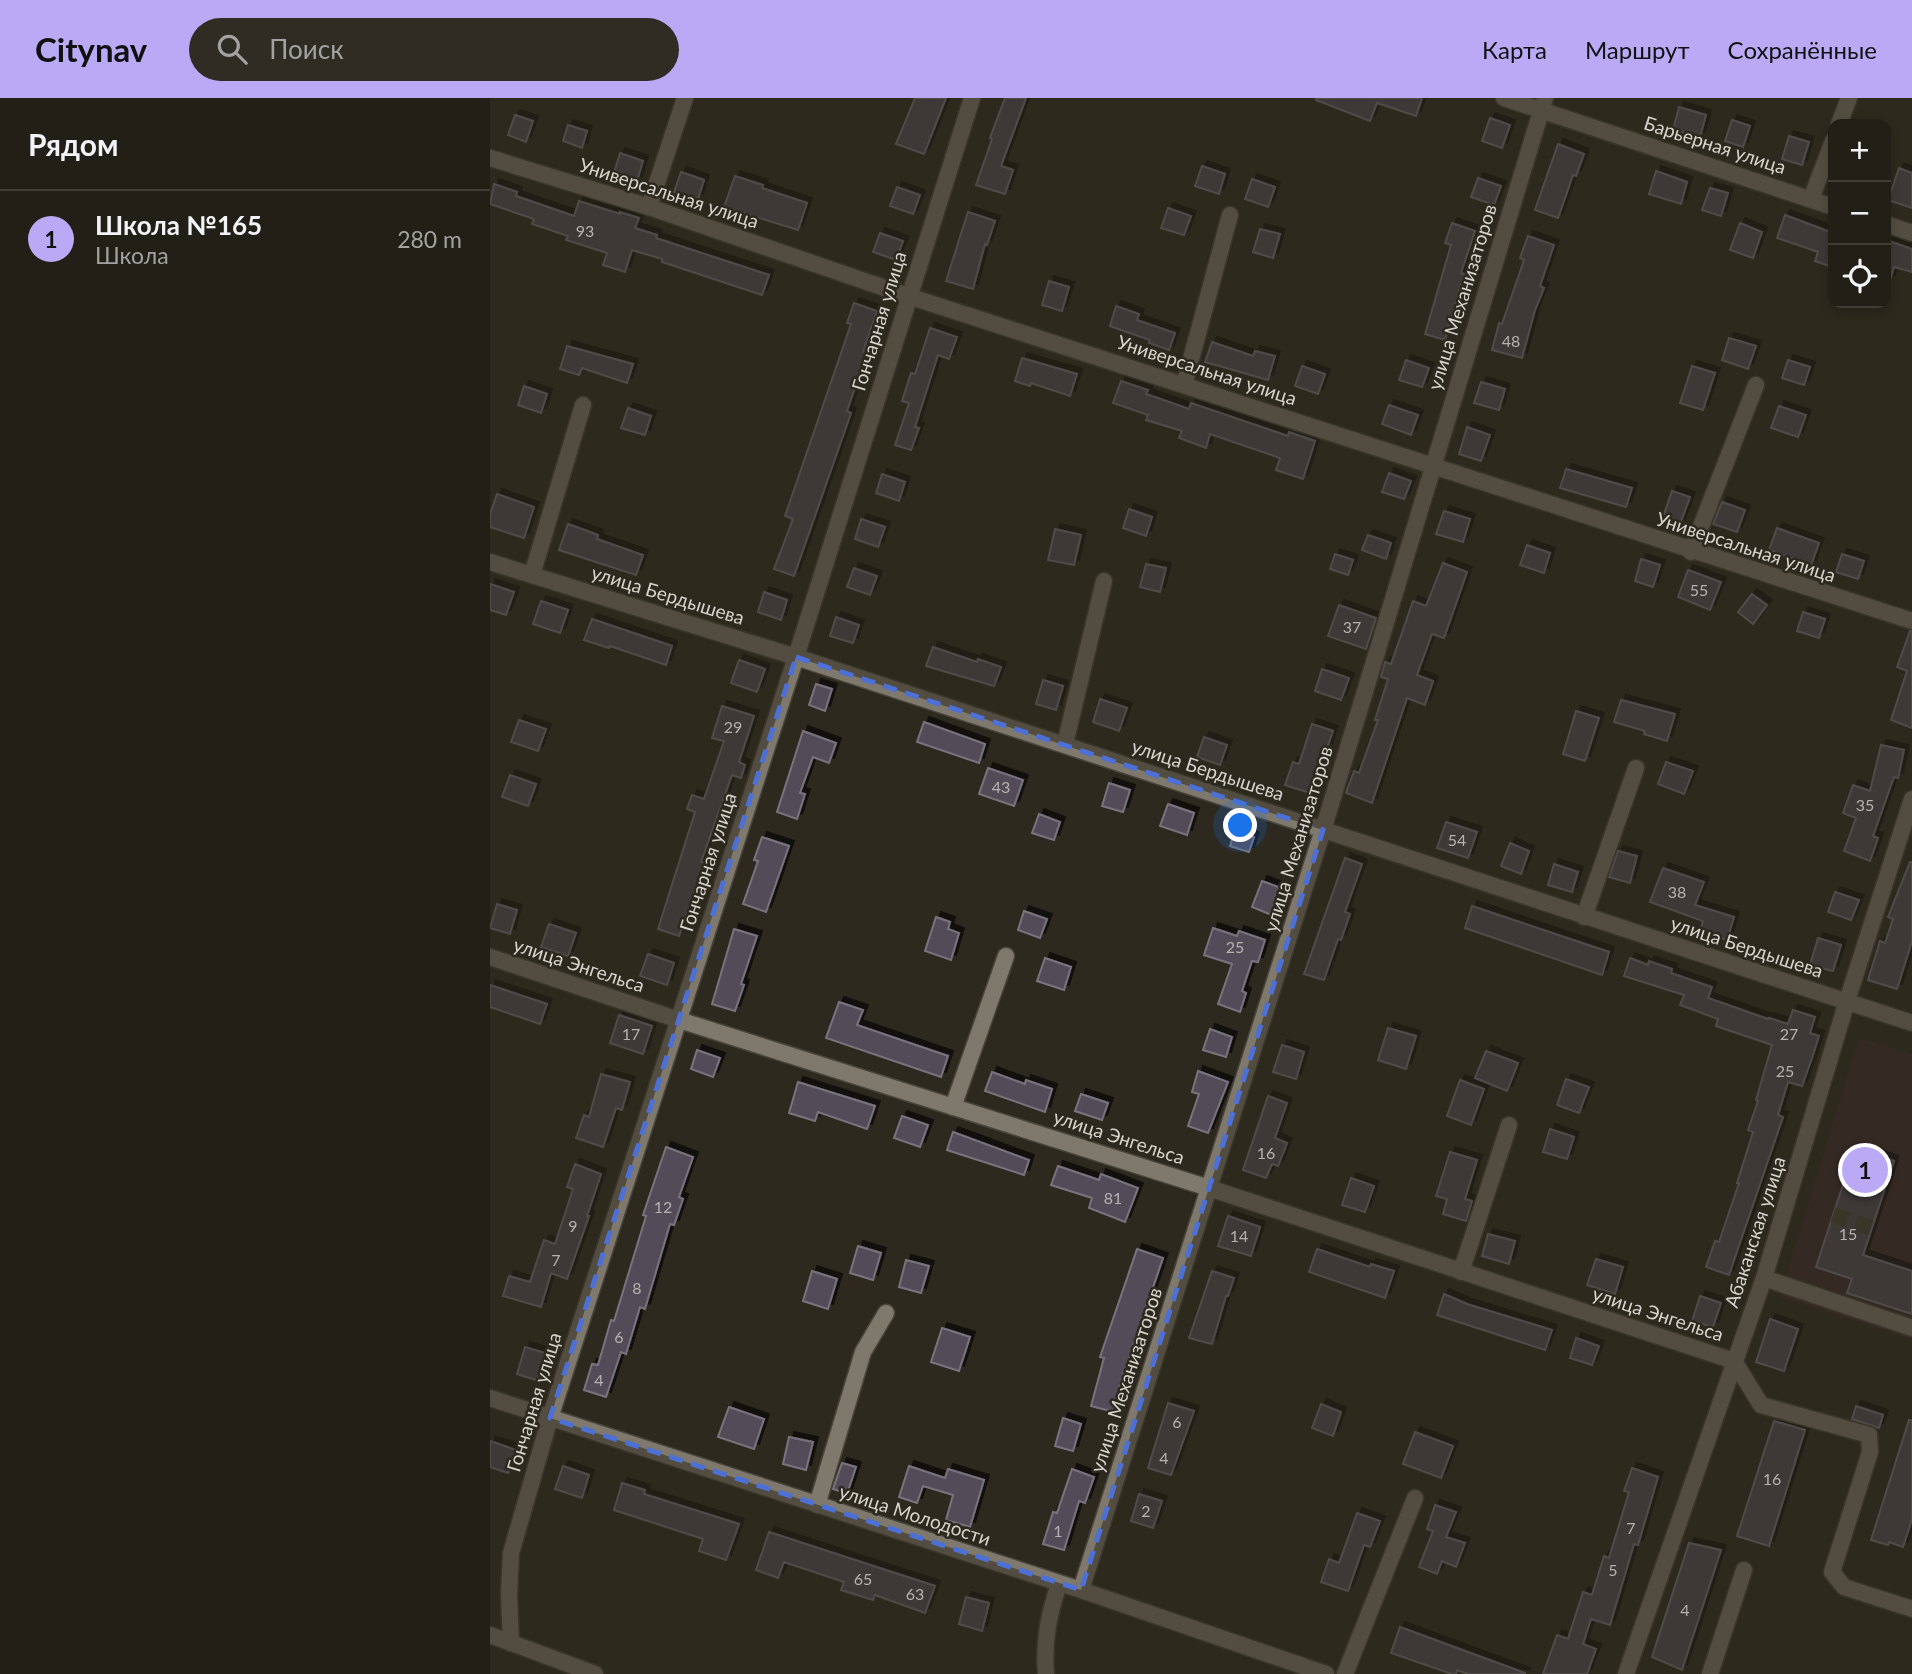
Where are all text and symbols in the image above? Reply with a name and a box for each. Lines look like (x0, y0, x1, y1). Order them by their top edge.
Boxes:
search box (189, 18, 679, 81)
text: Citynav (35, 29, 147, 69)
icon: search (213, 30, 251, 68)
text: Поиск (269, 33, 344, 65)
text: Карта (1482, 35, 1547, 64)
text: Маршрут (1585, 35, 1690, 64)
text: Сохранённые (1728, 35, 1877, 64)
street label: Барьерная улица (1641, 111, 1789, 178)
map controls (1828, 119, 1891, 308)
button: + (1828, 119, 1891, 182)
text: Рядом (28, 126, 118, 162)
street label: Универсальная улица (577, 153, 762, 232)
button: − (1828, 182, 1891, 245)
street label: улица Механизаторов (1422, 201, 1501, 393)
text: Школа №165 (95, 209, 262, 241)
house number: 93 (576, 221, 594, 240)
text: 1 (44, 225, 58, 253)
text: 280 m (397, 225, 462, 253)
text: Школа (95, 241, 169, 269)
button: locate (1828, 245, 1891, 308)
street label: Гончарная улица (846, 248, 911, 393)
street label: Универсальная улица (1115, 330, 1300, 409)
house number: 48 (1502, 331, 1520, 350)
street label: Универсальная улица (1654, 507, 1839, 586)
street label: улица Бердышева (589, 560, 747, 629)
house number: 55 (1690, 580, 1708, 599)
house number: 37 (1343, 617, 1361, 636)
house number: 29 (724, 717, 742, 736)
street label: улица Бердышева (1129, 734, 1287, 805)
street label: улица Механизаторов (1258, 743, 1337, 935)
house number: 43 (992, 777, 1010, 796)
street label: Гончарная улица (674, 790, 741, 934)
house number: 35 (1856, 795, 1874, 814)
your location (1223, 808, 1257, 842)
house number: 54 (1448, 830, 1466, 849)
house number: 38 (1668, 882, 1686, 901)
street label: улица Бердышева (1668, 911, 1826, 982)
street label: улица Энгельса (511, 933, 648, 997)
house number: 25 (1226, 937, 1244, 956)
house number: 17 (622, 1024, 640, 1043)
house number: 27 (1780, 1024, 1798, 1043)
house number: 25 (1776, 1061, 1794, 1080)
street label: улица Энгельса (1051, 1105, 1188, 1169)
house number: 16 (1257, 1143, 1275, 1162)
pin: 1 (1842, 1144, 1888, 1196)
street label: Абаканская улица (1719, 1153, 1790, 1310)
house number: 81 (1104, 1188, 1122, 1207)
house number: 12 (654, 1197, 672, 1216)
house number: 9 (568, 1216, 578, 1235)
house number: 15 (1839, 1224, 1857, 1243)
house number: 14 (1230, 1226, 1248, 1245)
house number: 7 (551, 1250, 561, 1269)
house number: 8 (632, 1278, 642, 1297)
street label: улица Энгельса (1590, 1282, 1727, 1346)
street label: улица Механизаторов (1085, 1284, 1166, 1475)
house number: 6 (614, 1327, 624, 1346)
street label: Гончарная улица (501, 1329, 566, 1474)
house number: 4 (594, 1370, 604, 1389)
house number: 6 (1172, 1412, 1182, 1431)
house number: 4 (1159, 1448, 1169, 1467)
house number: 16 (1763, 1469, 1781, 1488)
street label: улица Молодости (836, 1479, 994, 1550)
house number: 2 (1141, 1501, 1151, 1520)
house number: 7 (1626, 1518, 1636, 1537)
house number: 1 (1053, 1521, 1063, 1540)
house number: 5 (1608, 1560, 1618, 1579)
house number: 65 (854, 1569, 872, 1588)
house number: 63 (906, 1584, 924, 1603)
house number: 4 (1680, 1600, 1690, 1619)

